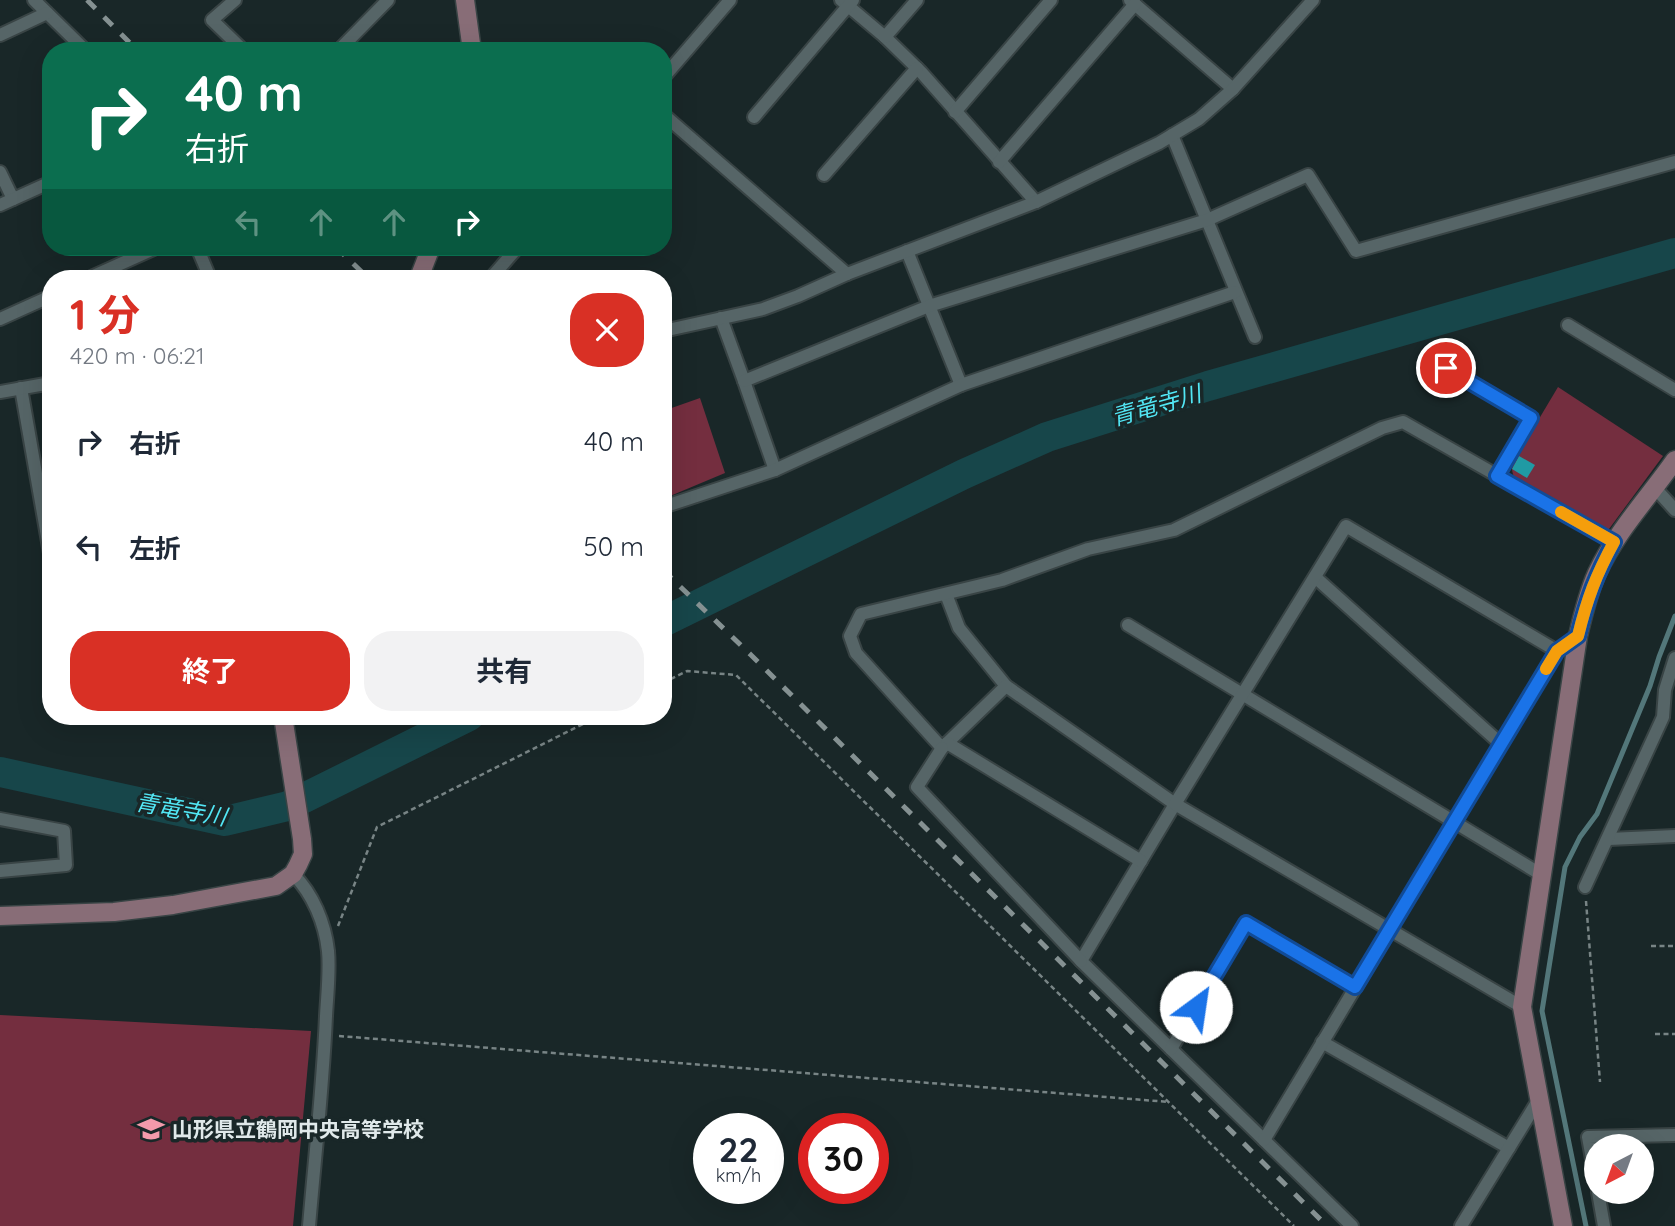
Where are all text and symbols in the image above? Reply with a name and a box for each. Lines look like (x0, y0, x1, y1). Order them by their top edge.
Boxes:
text: 40 m (185, 62, 303, 123)
icon: right (70, 70, 161, 161)
text: 右折 (185, 128, 249, 168)
icon: left (229, 203, 267, 241)
icon: ahead (302, 203, 340, 241)
icon: ahead (375, 203, 413, 241)
icon: right (448, 203, 486, 241)
text: 1 分 (70, 288, 140, 341)
button: close (570, 293, 644, 367)
pin (1416, 338, 1476, 398)
text: 420 m · 06:21 (70, 341, 204, 370)
icon: arrive (1427, 349, 1465, 387)
water label: 青竜寺川 (1108, 378, 1207, 432)
icon: right (70, 423, 108, 461)
text: 40 m (584, 425, 644, 458)
text: 右折 (129, 427, 181, 460)
icon: left (70, 528, 108, 566)
text: 50 m (584, 530, 644, 563)
text: 左折 (129, 532, 181, 565)
button: 終了 (70, 631, 350, 711)
button: 共有 (364, 631, 644, 711)
water label: 青竜寺川 (133, 787, 232, 832)
position arrow (1159, 970, 1233, 1044)
speed limit sign: 30 (798, 1113, 889, 1204)
school or university icon: 山形県立鶴岡中央高等学校 (136, 1114, 166, 1144)
place label: 山形県立鶴岡中央高等学校 (172, 1116, 424, 1142)
text: 22 (719, 1127, 758, 1171)
north arrow (1584, 1134, 1654, 1204)
map controls (1584, 1134, 1654, 1204)
text: km/h (716, 1164, 761, 1187)

